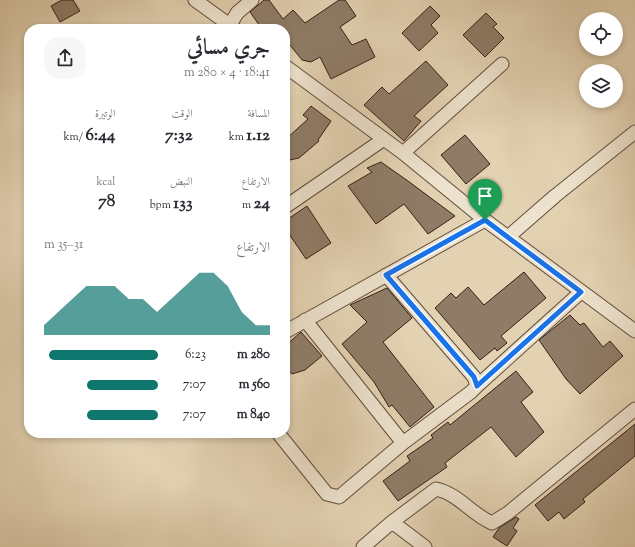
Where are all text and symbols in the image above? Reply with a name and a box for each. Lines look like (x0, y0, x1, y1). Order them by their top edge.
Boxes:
map controls (579, 12, 623, 108)
button: locate (579, 12, 623, 56)
text: جري مسائي (187, 33, 270, 65)
button: share (44, 37, 86, 79)
text: 18:41 · 4 × 280 m (184, 64, 270, 82)
button: layers (579, 64, 623, 108)
text: الوتيرة (95, 106, 115, 122)
text: الوقت (172, 106, 193, 122)
text: المسافة (248, 106, 270, 122)
text: 6:44 (86, 124, 115, 148)
text: 7:32 (165, 124, 193, 148)
text: 1.12 (246, 124, 270, 148)
text: /km (63, 129, 86, 145)
text: km (229, 129, 246, 145)
text: kcal (96, 174, 115, 190)
text: النبض (170, 174, 193, 190)
text: الارتفاع (241, 174, 270, 190)
pin (468, 179, 502, 220)
icon: arrive (474, 185, 496, 207)
text: 78 (98, 190, 115, 214)
text: 133 (173, 192, 193, 216)
text: 24 (253, 192, 270, 216)
text: bpm (150, 197, 173, 213)
text: m (242, 197, 253, 213)
text: 31–35 m (44, 236, 83, 254)
text: الارتفاع (236, 239, 270, 257)
text: 6:23 (185, 346, 206, 364)
text: 280 m (237, 346, 270, 364)
text: 7:07 (183, 376, 206, 394)
text: 560 m (239, 376, 270, 394)
text: 7:07 (183, 406, 206, 424)
text: 840 m (237, 406, 270, 424)

